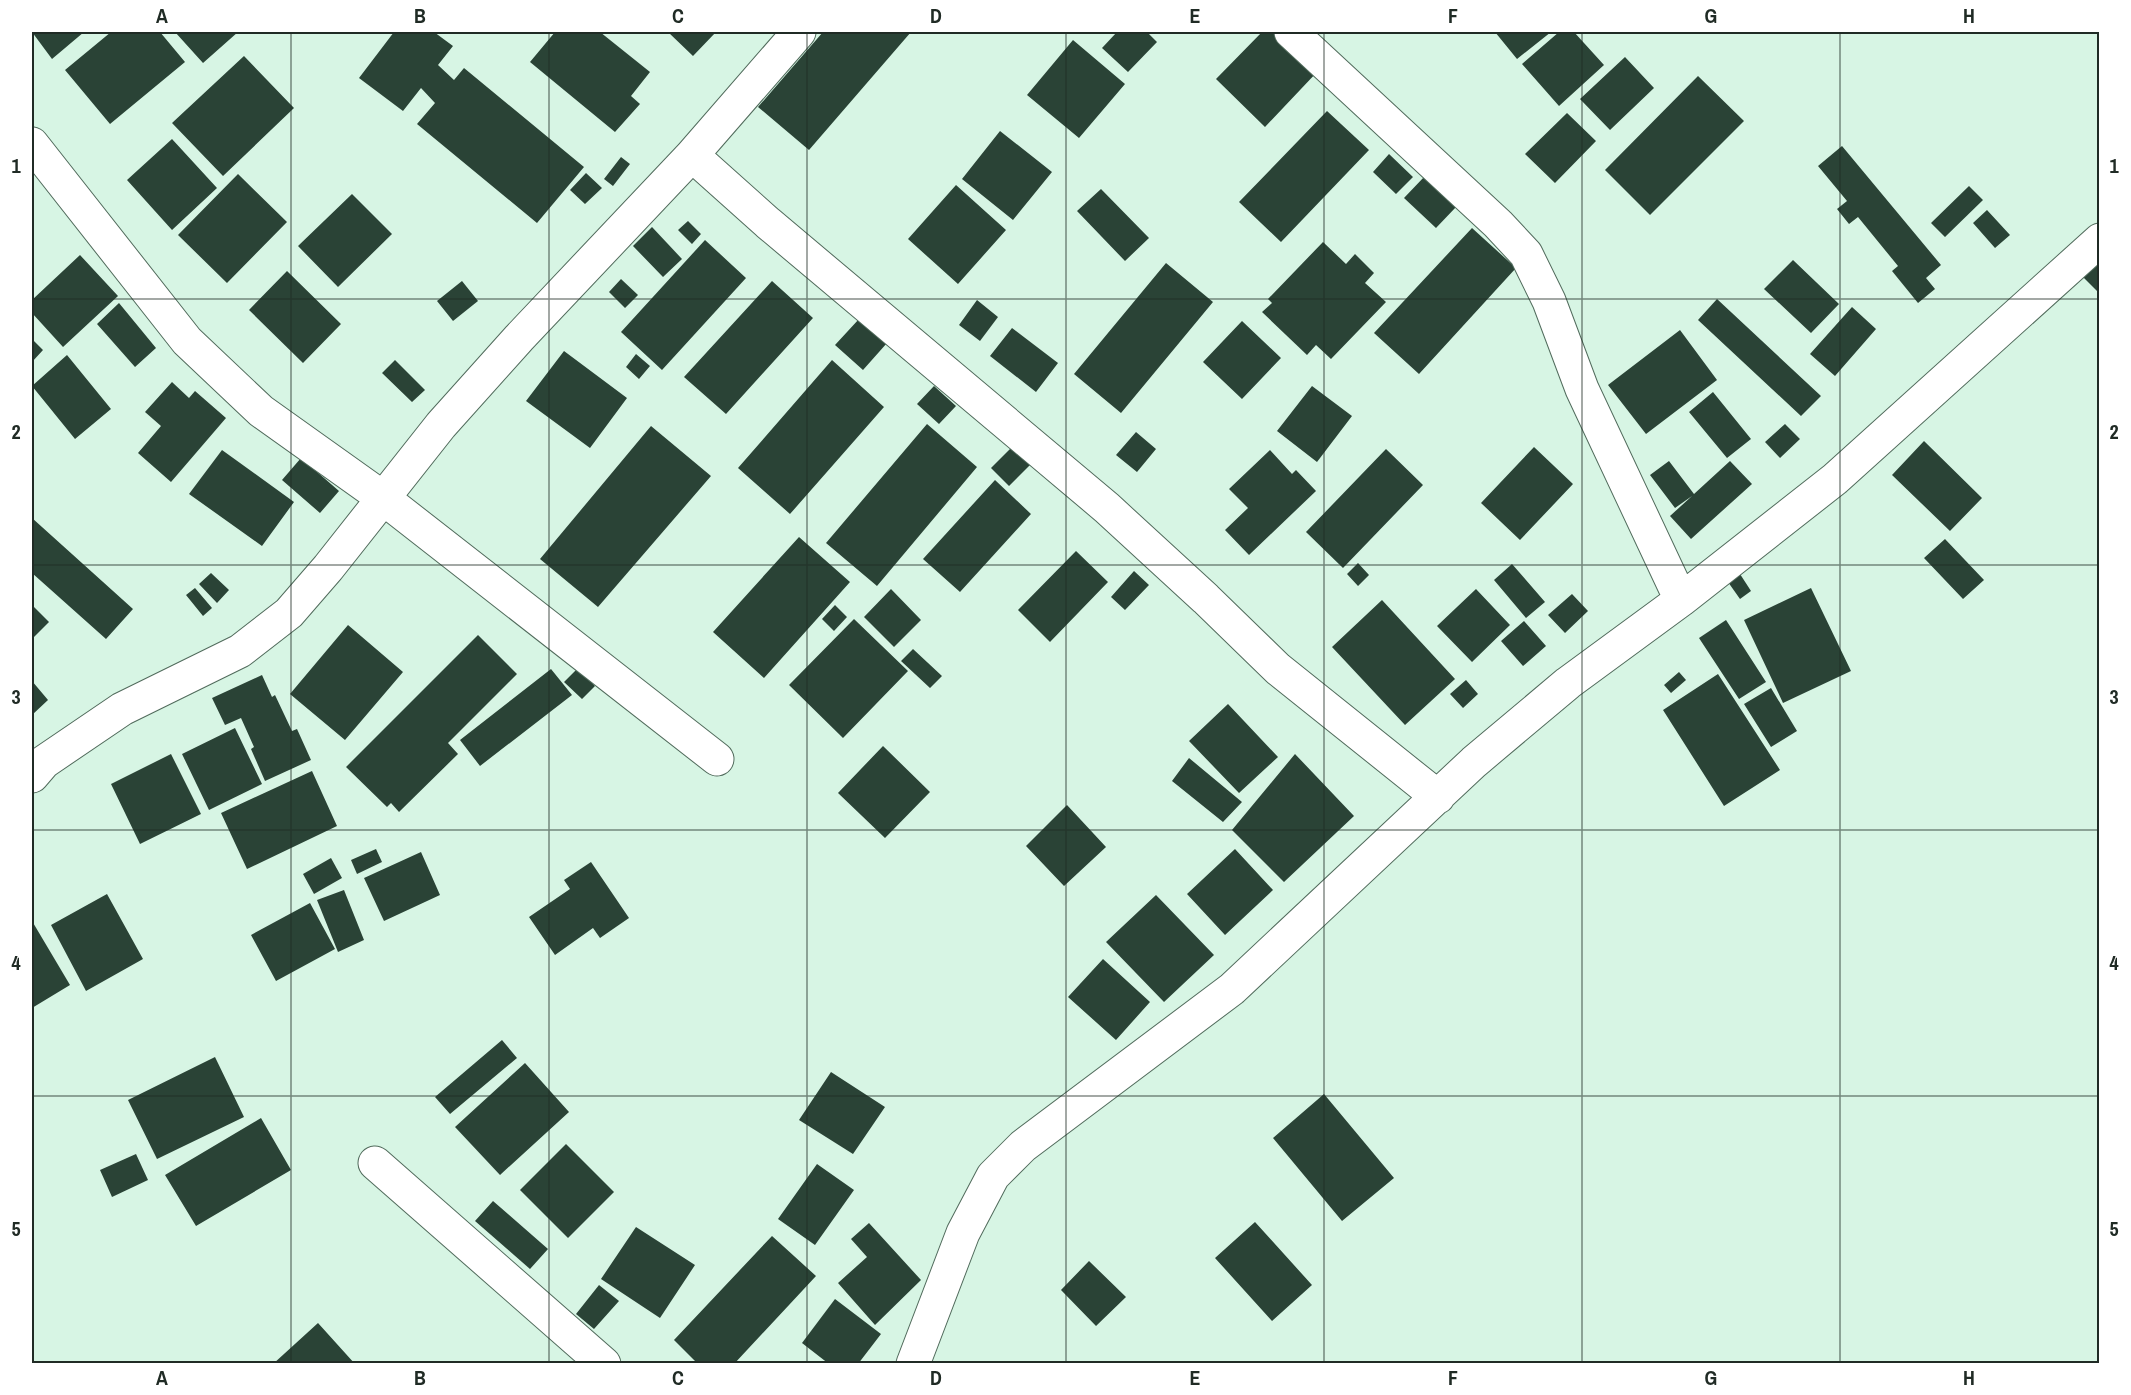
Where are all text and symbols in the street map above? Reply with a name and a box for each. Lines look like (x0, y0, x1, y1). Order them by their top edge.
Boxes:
text: A (156, 2, 168, 29)
text: B (414, 2, 426, 29)
text: C (672, 2, 684, 29)
text: D (930, 2, 942, 29)
text: E (1190, 2, 1201, 29)
text: F (1448, 2, 1458, 29)
text: G (1705, 2, 1717, 29)
text: H (1963, 2, 1975, 29)
text: 1 (11, 152, 21, 179)
text: 1 (2109, 152, 2119, 179)
text: 2 (11, 418, 21, 445)
text: 2 (2109, 418, 2119, 445)
text: 3 (11, 683, 21, 710)
text: 3 (2109, 683, 2119, 710)
text: 4 (11, 949, 21, 976)
text: 4 (2109, 949, 2119, 976)
text: 5 (11, 1215, 21, 1242)
text: 5 (2109, 1215, 2119, 1242)
text: A (156, 1364, 168, 1391)
text: B (414, 1364, 426, 1391)
text: C (672, 1364, 684, 1391)
text: D (930, 1364, 942, 1391)
text: E (1190, 1364, 1201, 1391)
text: F (1448, 1364, 1458, 1391)
text: G (1705, 1364, 1717, 1391)
text: H (1963, 1364, 1975, 1391)

